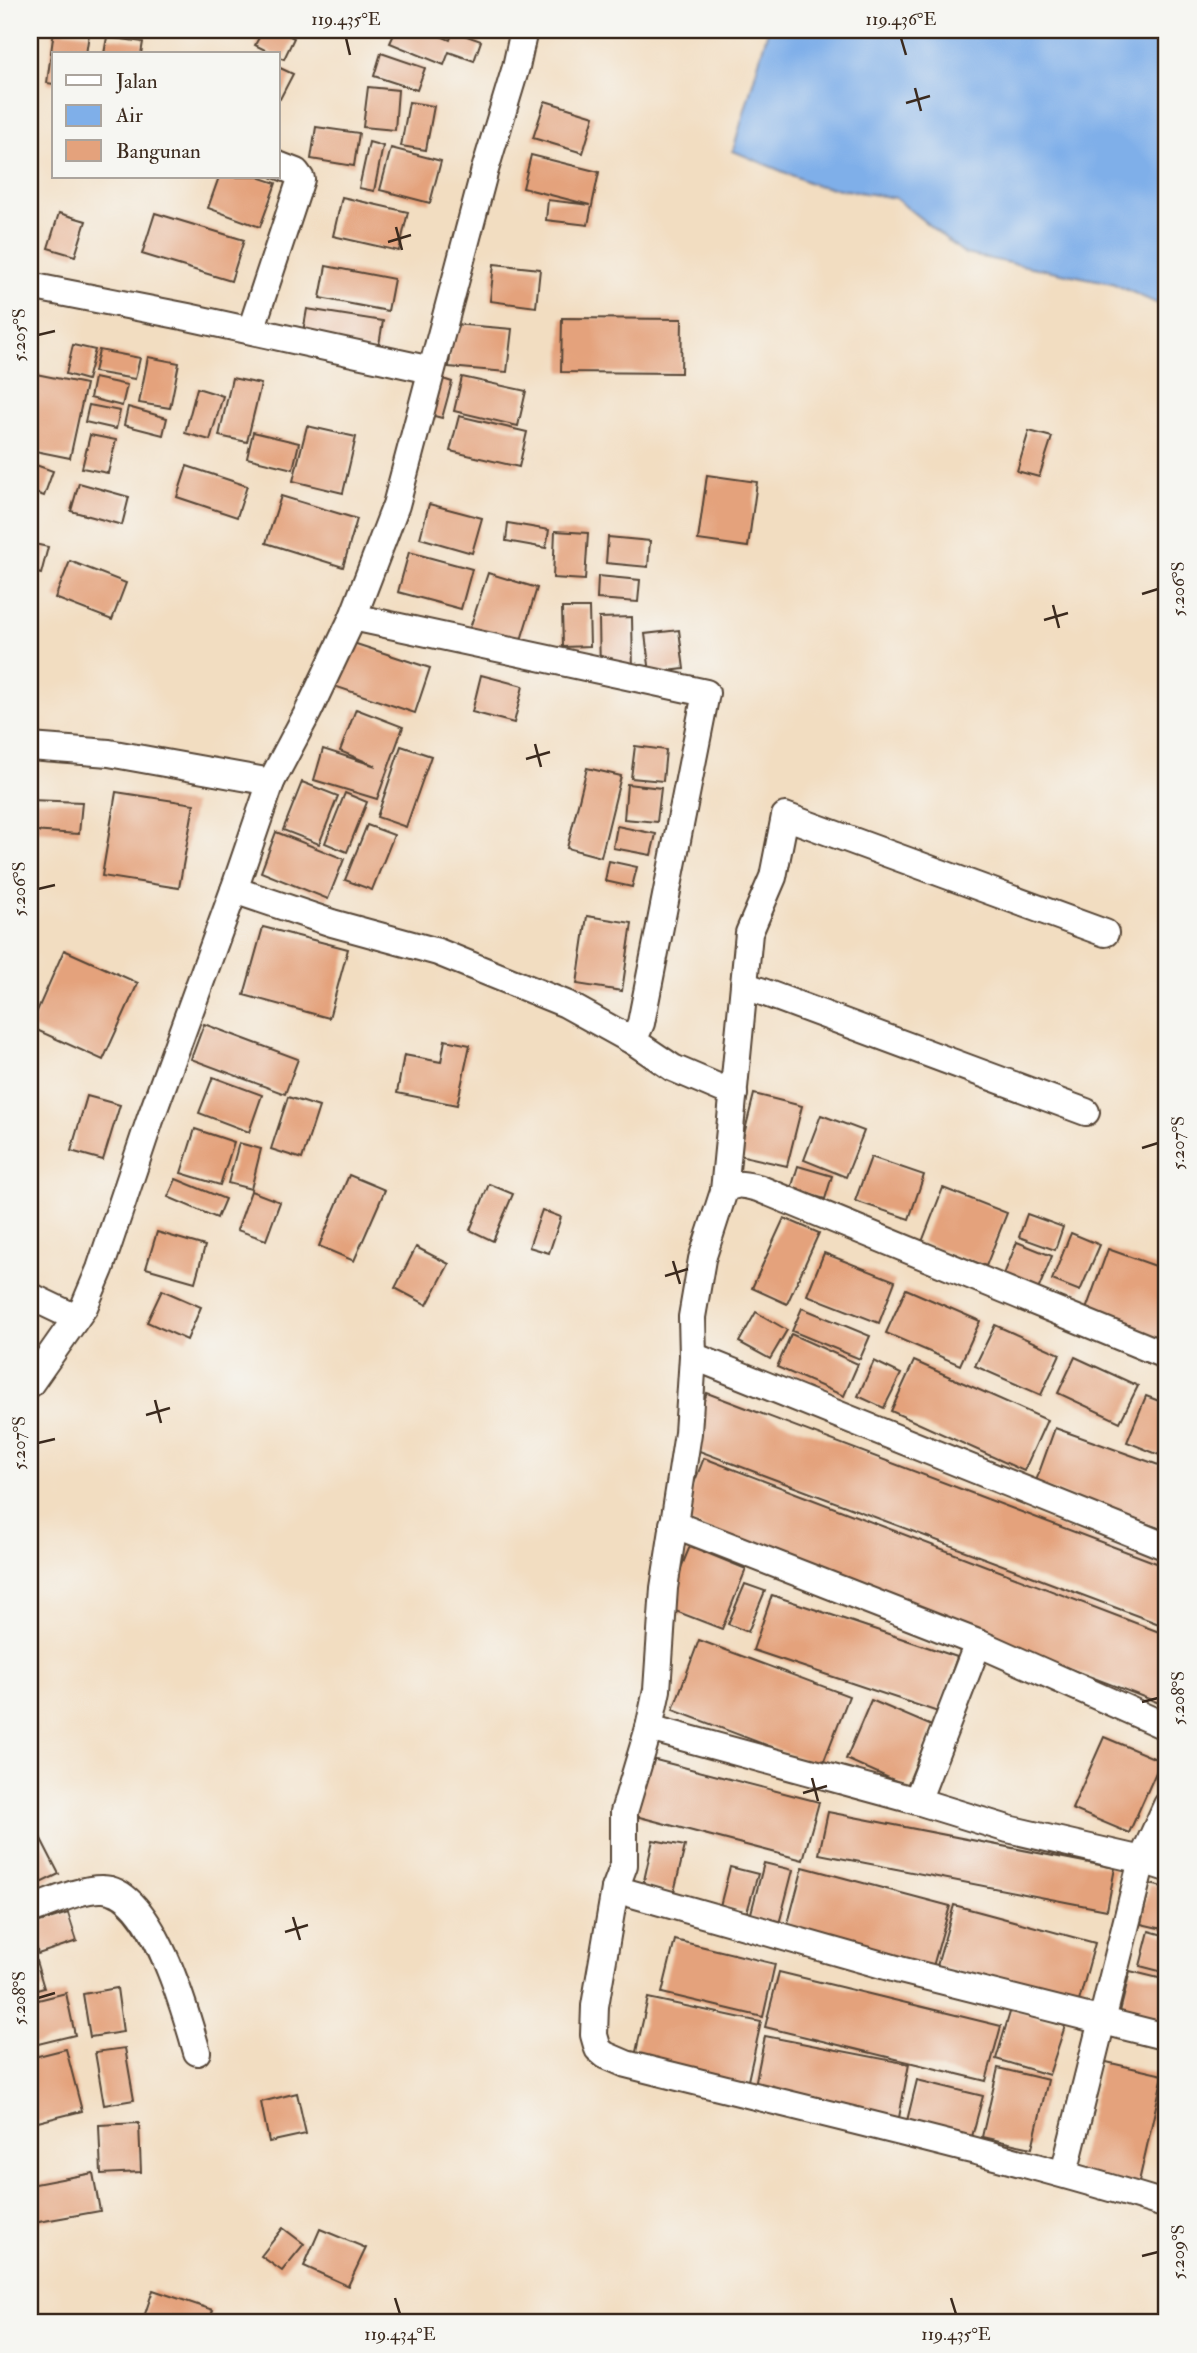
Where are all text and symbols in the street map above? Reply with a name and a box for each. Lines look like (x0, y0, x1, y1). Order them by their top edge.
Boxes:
text: 119.435°E (311, 8, 381, 31)
text: 119.436°E (866, 8, 936, 31)
legend (52, 52, 280, 178)
text: Jalan (115, 68, 158, 95)
text: Air (115, 102, 143, 129)
text: Bangunan (116, 138, 201, 165)
text: 5.205°S (8, 308, 31, 362)
text: 5.206°S (1167, 562, 1190, 616)
text: 5.206°S (8, 862, 31, 916)
text: 5.207°S (1167, 1116, 1190, 1170)
text: 5.207°S (8, 1416, 31, 1470)
text: 5.208°S (1167, 1671, 1190, 1725)
text: 5.208°S (8, 1971, 31, 2025)
text: 5.209°S (1167, 2224, 1190, 2280)
text: 119.434°E (364, 2323, 436, 2346)
text: 119.435°E (921, 2323, 991, 2346)

